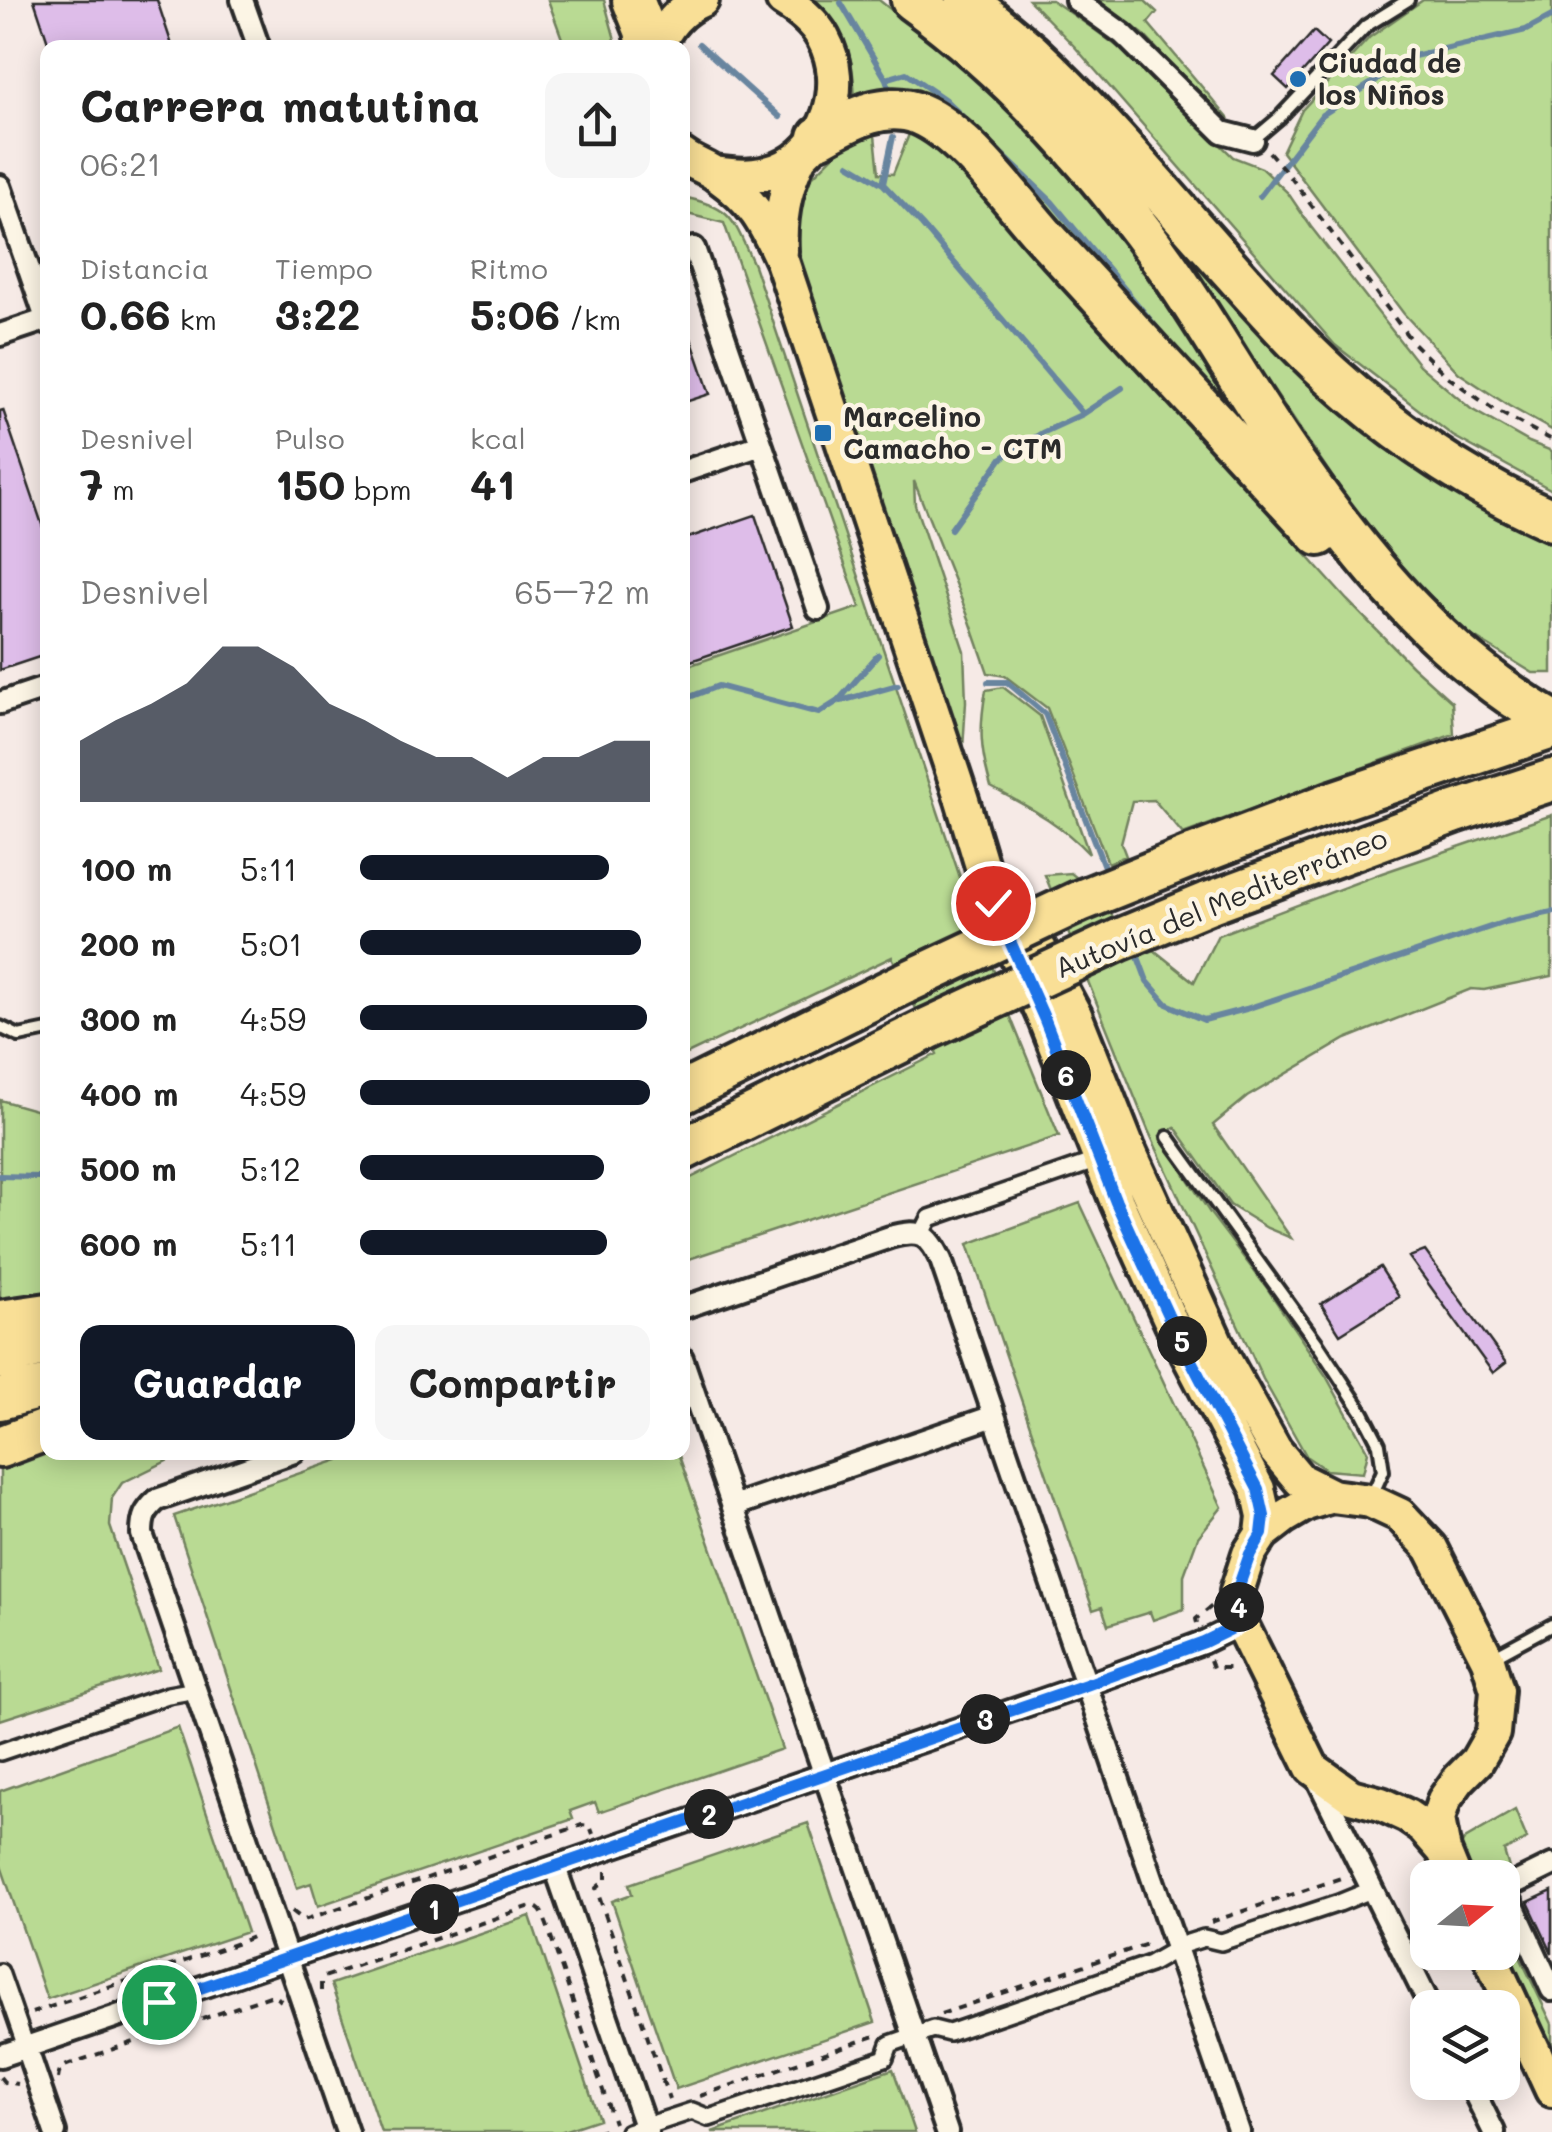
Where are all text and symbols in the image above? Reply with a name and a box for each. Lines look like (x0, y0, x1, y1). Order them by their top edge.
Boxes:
place label: Ciudad de los Niños (1318, 44, 1461, 112)
marker: Ciudad de los Niños (1287, 68, 1309, 90)
button: share (545, 73, 650, 178)
text: Carrera matutina (80, 75, 480, 133)
text: 06:21 (80, 142, 161, 184)
text: Distancia (80, 250, 209, 286)
text: Tiempo (275, 250, 373, 286)
text: Ritmo (470, 250, 548, 286)
text: 0.66 (80, 286, 171, 341)
text: 3:22 (275, 286, 360, 341)
text: 5:06 (470, 286, 560, 341)
text: km (171, 301, 217, 337)
text: /km (560, 301, 621, 337)
place label: Marcelino Camacho - CTM (843, 398, 1062, 466)
text: Desnivel (80, 420, 193, 456)
text: Pulso (275, 420, 345, 456)
text: kcal (470, 420, 526, 456)
marker: Marcelino Camacho - CTM (812, 422, 834, 444)
text: 7 (80, 456, 103, 511)
text: 150 (275, 456, 345, 511)
text: 41 (470, 456, 515, 511)
text: m (103, 471, 135, 507)
text: bpm (345, 471, 412, 507)
text: Desnivel (80, 570, 210, 612)
text: 65–72 m (514, 570, 650, 612)
street label: Autovía del Mediterráneo (1049, 819, 1392, 985)
text: 100 m (80, 847, 172, 889)
text: 5:11 (240, 847, 297, 889)
pin (951, 861, 1036, 946)
icon: check (966, 876, 1021, 931)
text: 200 m (80, 922, 176, 964)
text: 5:01 (240, 922, 303, 964)
text: 300 m (80, 997, 177, 1039)
text: 4:59 (240, 997, 306, 1039)
pin: 6 (1041, 1050, 1091, 1100)
text: 6 (1058, 1057, 1074, 1093)
text: 400 m (80, 1072, 178, 1114)
text: 4:59 (240, 1072, 306, 1114)
text: 500 m (80, 1147, 177, 1189)
text: 5:12 (240, 1147, 301, 1189)
text: 600 m (80, 1222, 177, 1264)
text: 5:11 (240, 1222, 297, 1264)
pin: 5 (1157, 1316, 1207, 1366)
text: 5 (1174, 1323, 1190, 1359)
button: Guardar (80, 1325, 355, 1440)
button: Compartir (375, 1325, 650, 1440)
pin: 4 (1214, 1582, 1264, 1632)
text: 4 (1230, 1589, 1248, 1625)
pin: 3 (960, 1694, 1010, 1744)
text: 3 (977, 1701, 993, 1737)
pin: 2 (684, 1789, 734, 1839)
text: 2 (701, 1796, 717, 1832)
north arrow (1410, 1860, 1520, 1970)
map controls (1410, 1860, 1520, 2100)
pin: 1 (409, 1884, 459, 1934)
text: 1 (428, 1891, 440, 1927)
pin (117, 1960, 202, 2045)
icon: arrive (132, 1975, 187, 2030)
button: layers (1410, 1990, 1520, 2100)

